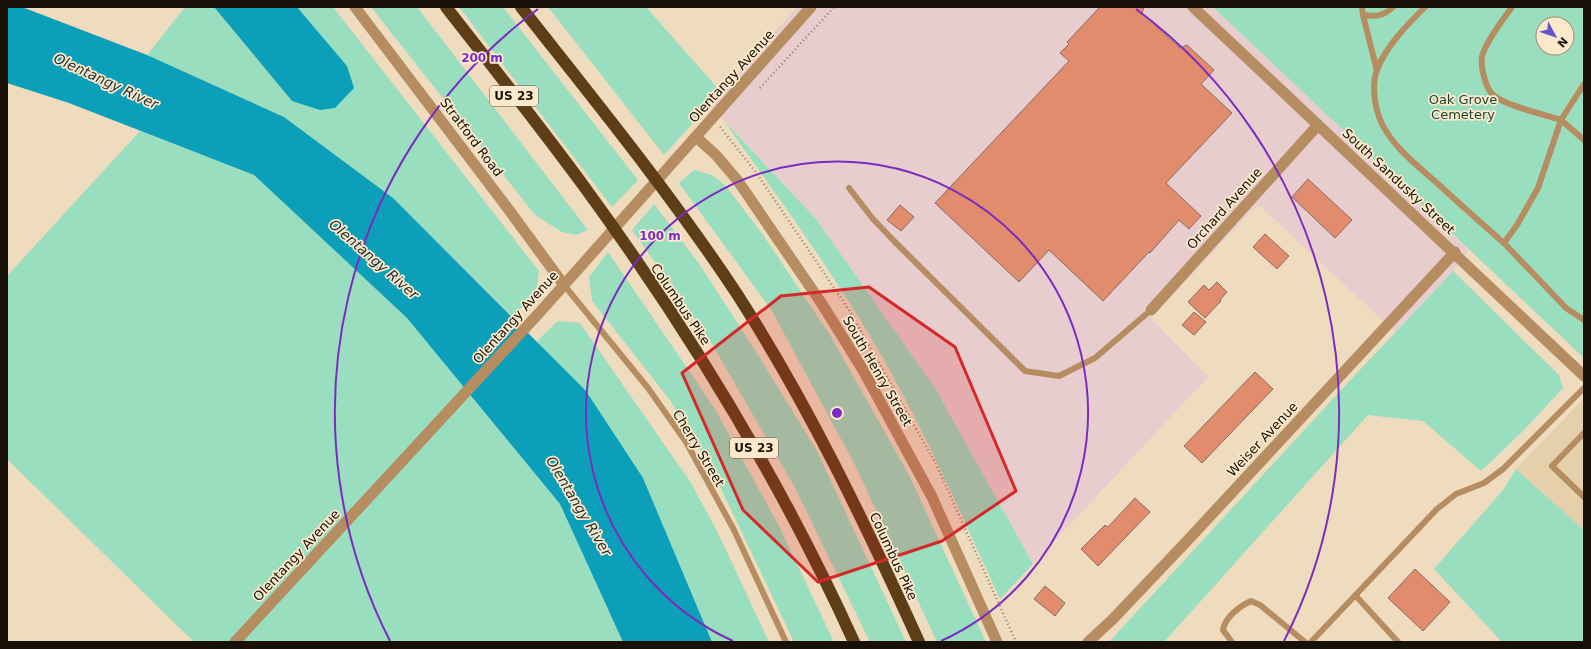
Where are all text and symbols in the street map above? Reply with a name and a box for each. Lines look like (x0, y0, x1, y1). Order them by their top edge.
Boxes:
north arrow (1535, 16, 1575, 56)
street label: Olentangy Avenue (686, 27, 777, 126)
text: N (1554, 34, 1570, 50)
water label: Olentangy River (51, 50, 162, 113)
text: 200 m (461, 51, 503, 65)
road number: US 23 (490, 86, 538, 106)
park label: Oak Grove Cemetery (1429, 92, 1497, 122)
street label: Stratford Road (437, 95, 506, 180)
street label: South Sandusky Street (1339, 125, 1458, 237)
street label: Orchard Avenue (1184, 165, 1265, 252)
water label: Olentangy River (326, 216, 423, 303)
text: 100 m (639, 229, 681, 243)
street label: Columbus Pike (648, 261, 713, 348)
street label: Olentangy Avenue (470, 268, 561, 367)
street label: South Henry Street (840, 314, 915, 429)
street label: Weiser Avenue (1224, 399, 1301, 480)
centre of rings (830, 406, 844, 420)
street label: Cherry Street (670, 407, 727, 489)
road number: US 23 (730, 438, 778, 458)
water label: Olentangy River (543, 453, 616, 560)
street label: Olentangy Avenue (250, 506, 343, 604)
street label: Columbus Pike (867, 510, 920, 603)

